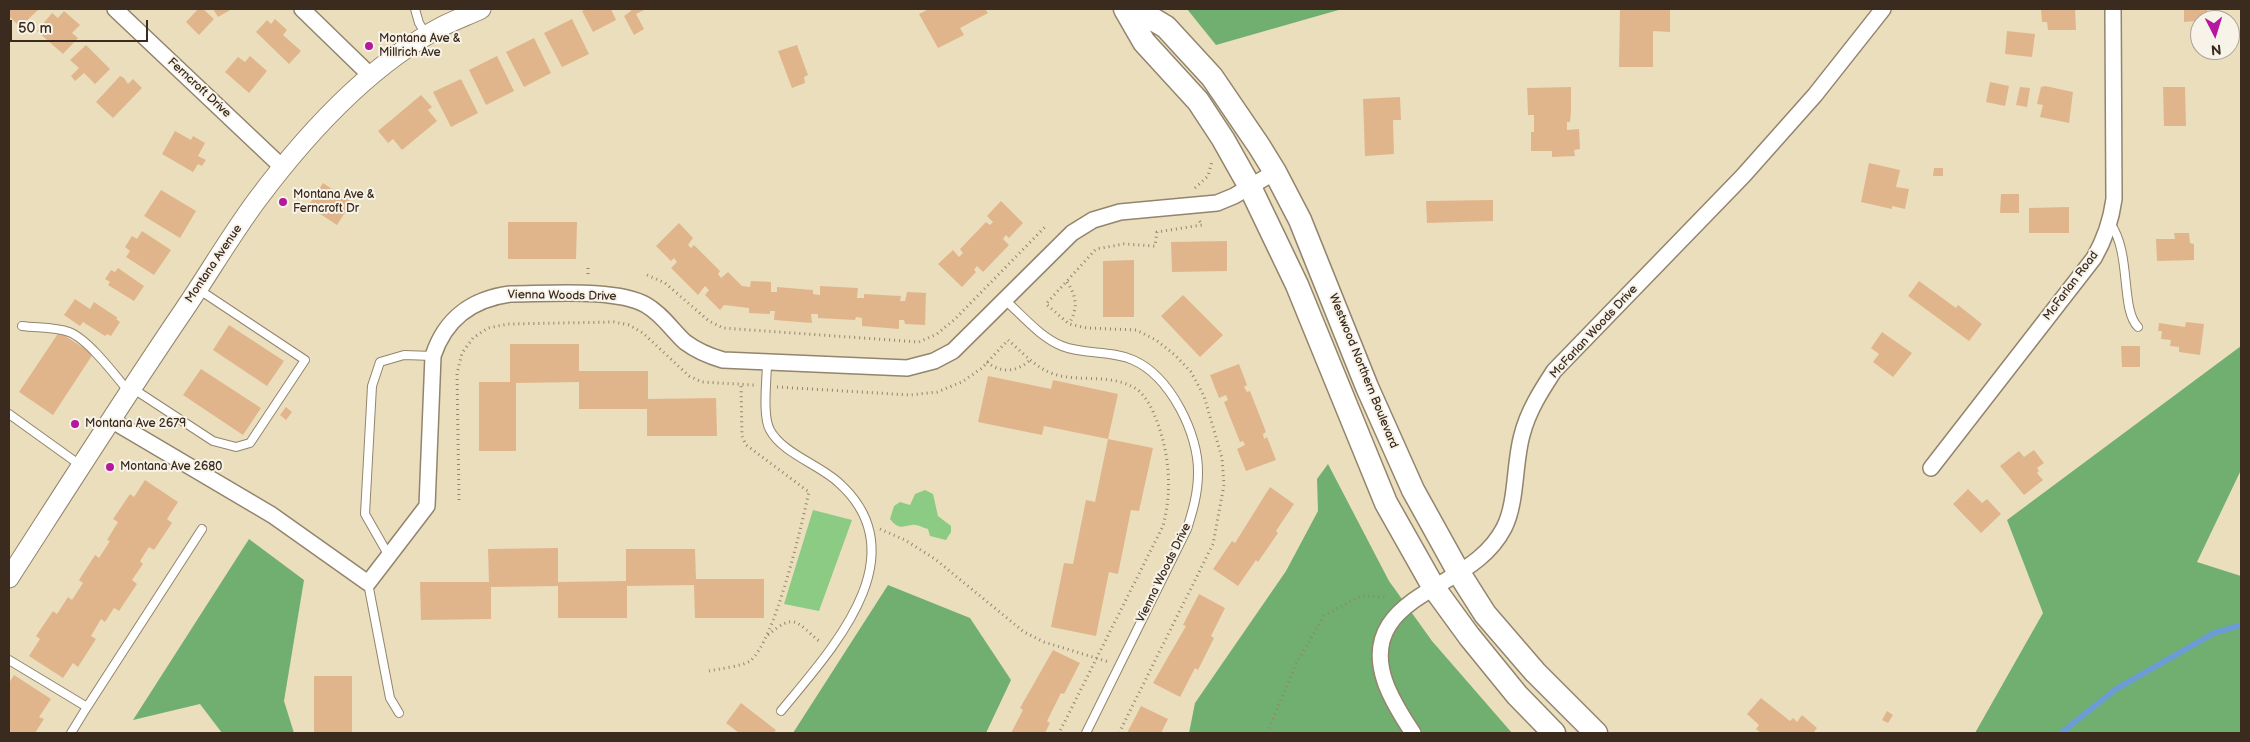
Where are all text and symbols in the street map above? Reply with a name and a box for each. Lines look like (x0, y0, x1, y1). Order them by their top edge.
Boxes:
scale bar (12, 10, 150, 42)
north arrow (2190, 10, 2240, 60)
text: 50 m (18, 19, 52, 38)
place label: Montana Ave & Millrich Ave (379, 32, 461, 60)
marker: Montana Ave & Millrich Ave (363, 40, 375, 52)
text: N (2210, 41, 2222, 58)
street label: Ferncroft Drive (164, 55, 234, 121)
place label: Montana Ave & Ferncroft Dr (293, 188, 375, 216)
marker: Montana Ave & Ferncroft Dr (277, 196, 289, 208)
street label: Montana Avenue (183, 222, 245, 306)
street label: McFarlan Road (2040, 248, 2102, 324)
street label: McFarlan Woods Drive (1547, 282, 1641, 382)
street label: Vienna Woods Drive (507, 288, 617, 304)
street label: Westwood Northern Boulevard (1325, 292, 1401, 450)
place label: Montana Ave 2679 (85, 417, 186, 431)
marker: Montana Ave 2679 (69, 418, 81, 430)
place label: Montana Ave 2680 (120, 460, 222, 474)
marker: Montana Ave 2680 (104, 461, 116, 473)
street label: Vienna Woods Drive (1134, 521, 1194, 625)

